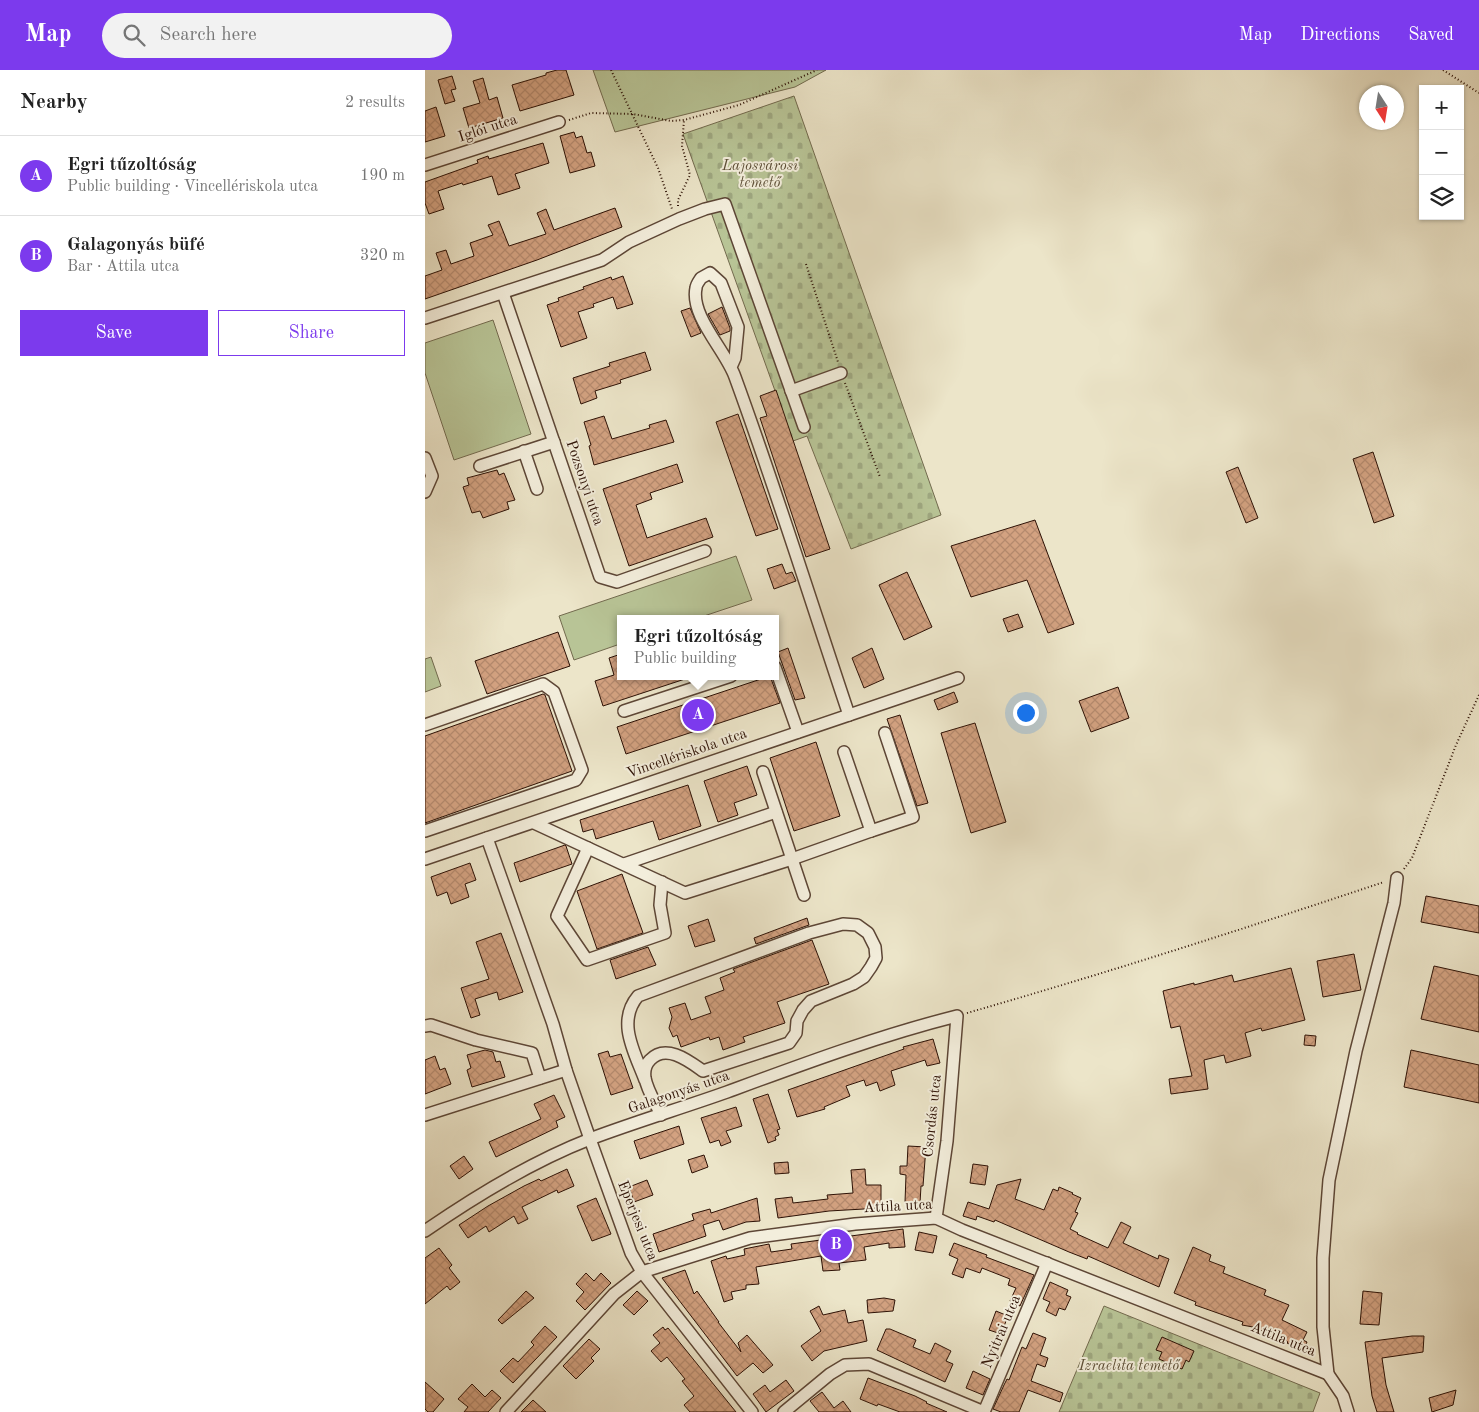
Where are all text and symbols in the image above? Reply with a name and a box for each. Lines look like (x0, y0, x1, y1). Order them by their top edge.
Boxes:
search box (102, 13, 452, 58)
icon: search (120, 21, 148, 49)
text: Map (25, 23, 72, 47)
text: Search here (160, 26, 257, 45)
text: Map (1239, 26, 1272, 44)
text: Directions (1300, 26, 1380, 44)
text: Saved (1408, 26, 1454, 44)
north arrow (1359, 85, 1404, 130)
map controls (1419, 85, 1464, 220)
button: + (1419, 85, 1464, 130)
text: Nearby (20, 92, 88, 113)
text: 2 results (345, 95, 405, 111)
street label: Iglói utca (457, 112, 520, 146)
button: − (1419, 130, 1464, 175)
text: Egri tűzoltóság (67, 156, 196, 175)
park label: Lajosvárosi temető (721, 159, 798, 191)
text: A (30, 168, 42, 184)
text: 190 m (360, 168, 405, 184)
button: layers (1419, 175, 1464, 220)
text: Public building · Vincellériskola utca (67, 179, 318, 195)
text: Galagonyás büfé (67, 236, 205, 255)
text: B (30, 248, 42, 264)
text: 320 m (360, 248, 405, 264)
text: Bar · Attila utca (67, 259, 179, 275)
button: Save (20, 310, 208, 356)
button: Share (218, 310, 405, 356)
street label: Pozsonyi utca (562, 439, 606, 528)
popup (617, 615, 779, 680)
text: Egri tűzoltóság (633, 628, 763, 647)
text: Public building (633, 651, 736, 667)
pin: A (682, 696, 714, 734)
your location (1013, 700, 1039, 726)
street label: Vincellériskola utca (625, 726, 750, 782)
street label: Galagonyás utca (626, 1068, 732, 1117)
street label: Csordás utca (921, 1073, 945, 1158)
street label: Eperjesi utca (614, 1179, 660, 1264)
street label: Attila utca (863, 1198, 933, 1216)
pin: B (820, 1226, 852, 1264)
street label: Nyitrai utca (980, 1293, 1024, 1371)
street label: Attila utca (1248, 1320, 1318, 1360)
park label: Izraelita temető (1078, 1359, 1181, 1374)

